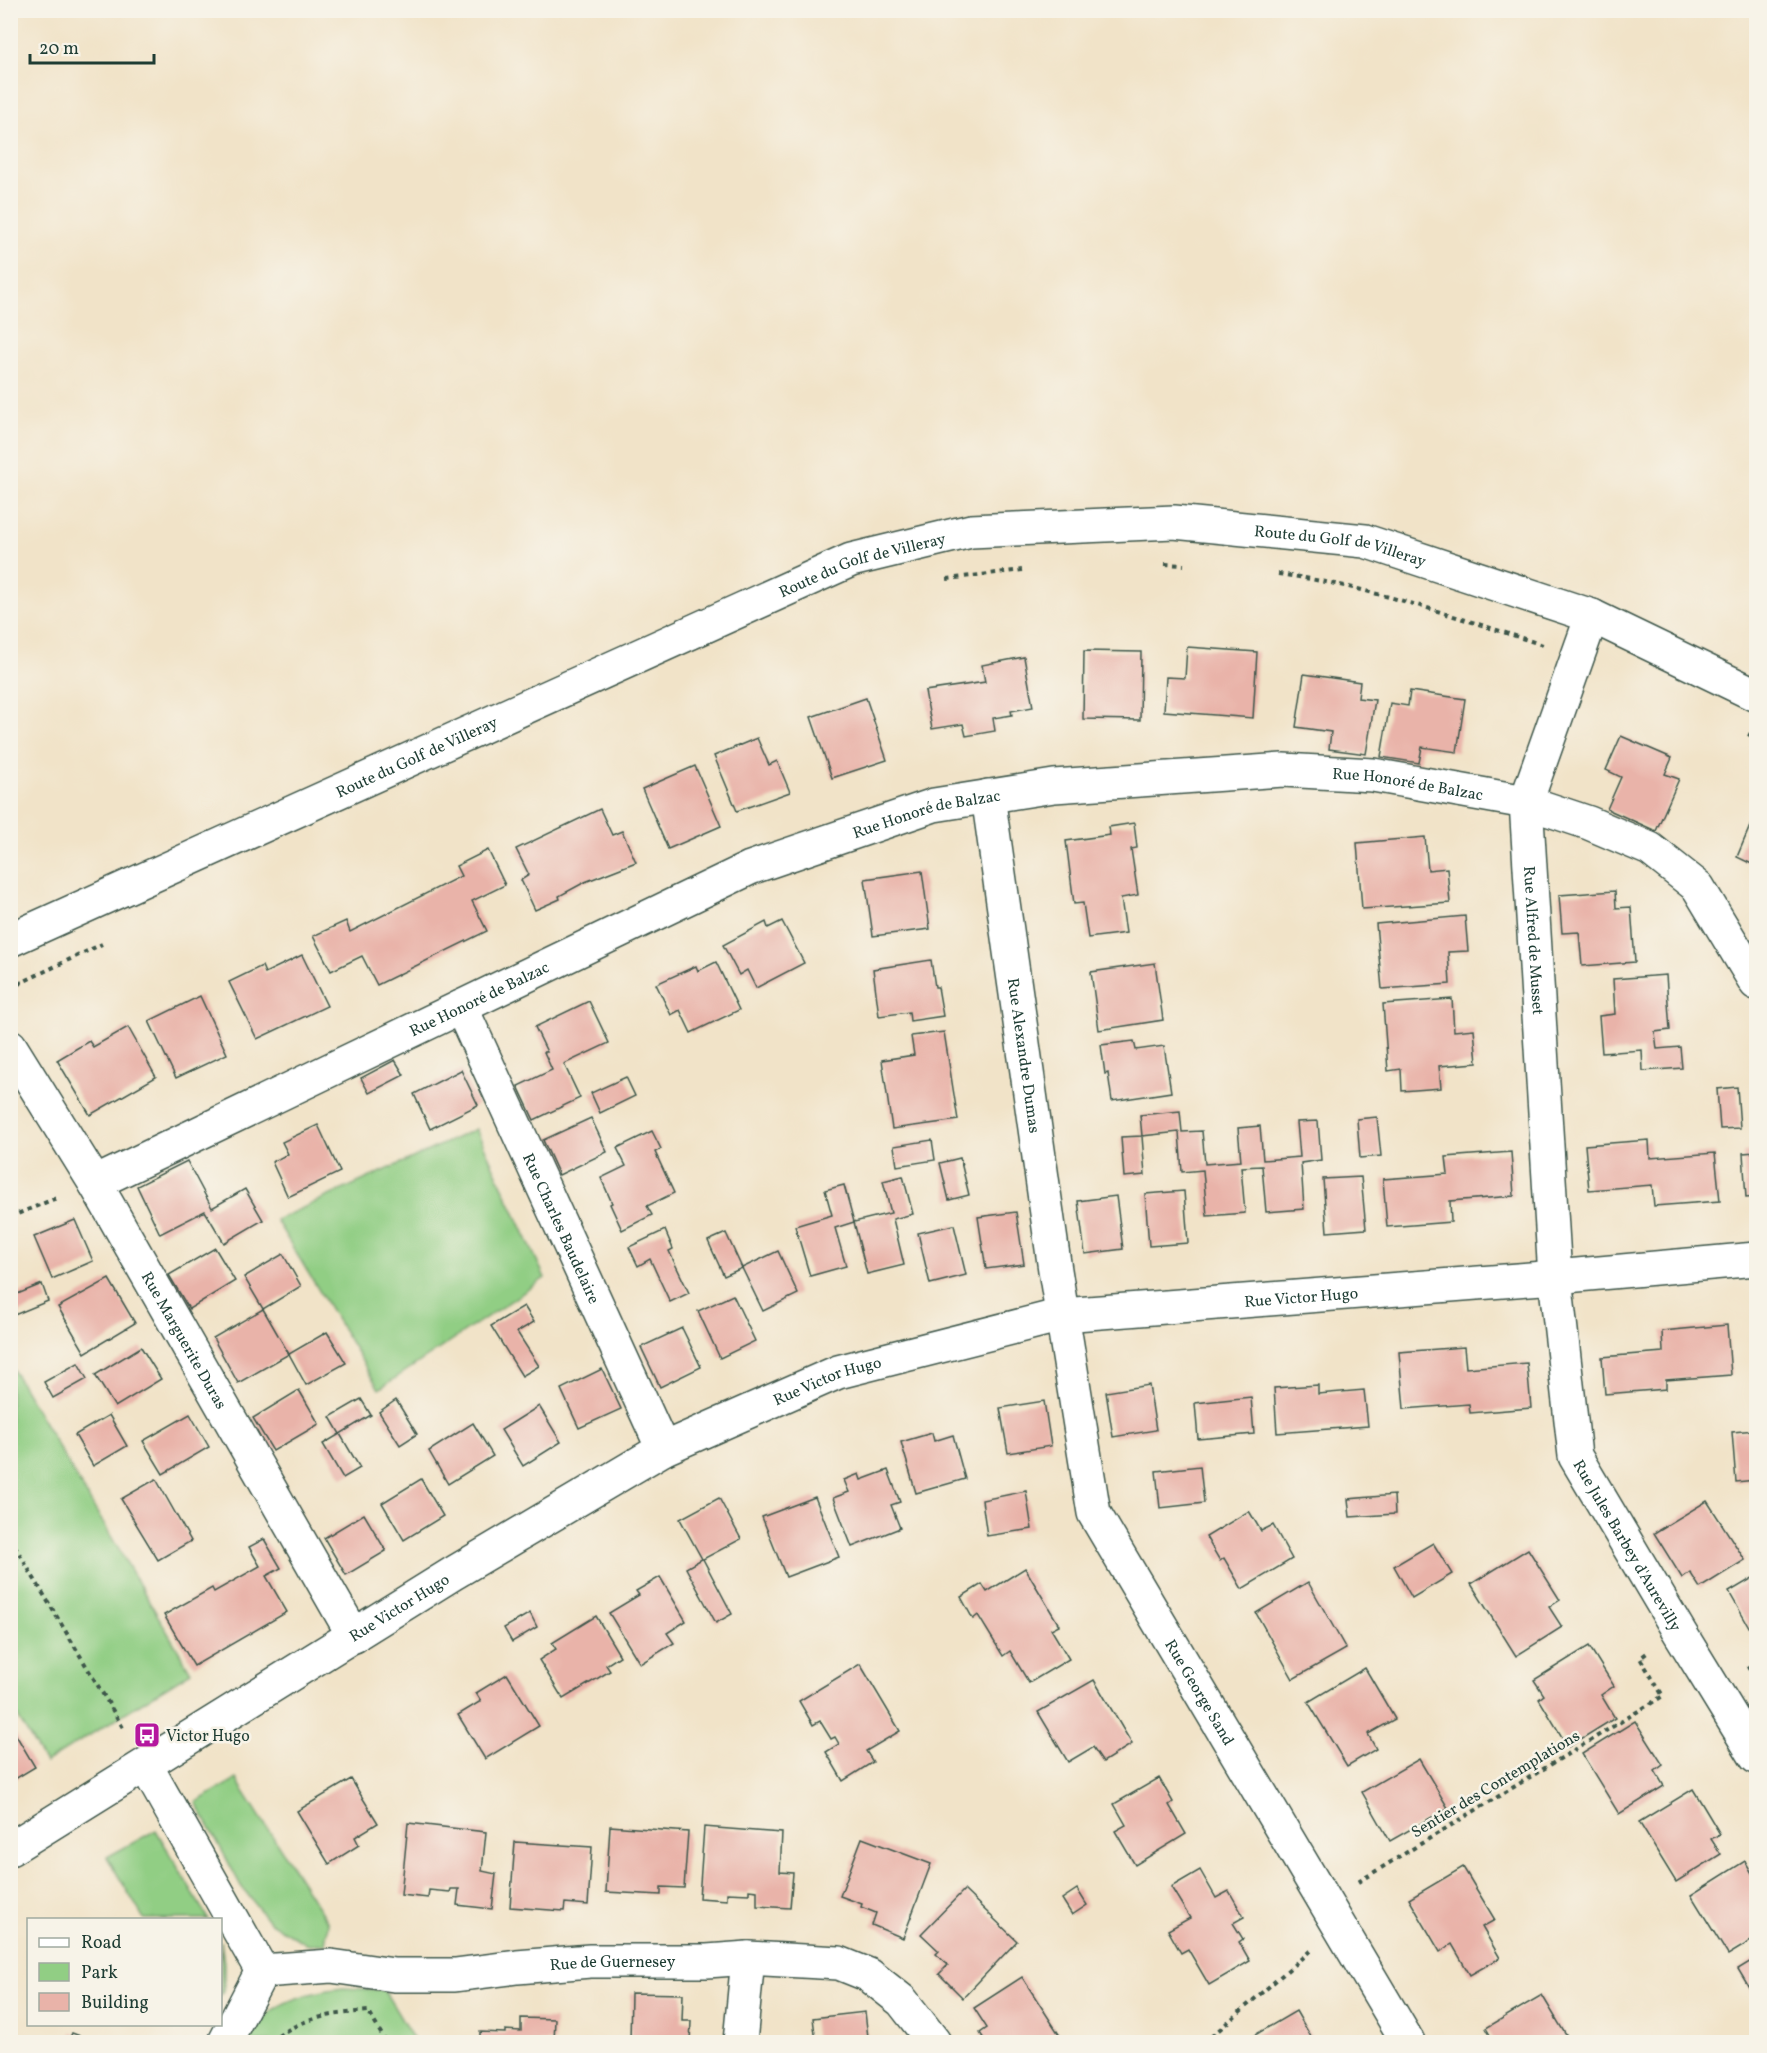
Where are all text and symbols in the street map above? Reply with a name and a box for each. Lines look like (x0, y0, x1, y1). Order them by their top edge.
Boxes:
scale bar (30, 27, 154, 65)
text: 20 m (39, 37, 79, 62)
street label: Route du Golf de Villeray (1253, 521, 1429, 574)
street label: Route du Golf de Villeray (776, 528, 948, 604)
street label: Route du Golf de Villeray (333, 712, 502, 804)
street label: Rue Honoré de Balzac (1332, 764, 1485, 807)
street label: Rue Honoré de Balzac (850, 786, 1002, 845)
street label: Rue Alfred de Musset (1517, 865, 1548, 1016)
street label: Rue Honoré de Balzac (406, 957, 553, 1043)
street label: Rue Alexandre Dumas (1001, 977, 1045, 1135)
street label: Rue Charles Baudelaire (516, 1150, 604, 1308)
street label: Rue Marguerite Duras (135, 1268, 231, 1414)
street label: Rue Victor Hugo (1244, 1283, 1359, 1314)
street label: Rue Victor Hugo (770, 1352, 884, 1412)
street label: Rue Jules Barbey d'Aurevilly (1567, 1456, 1686, 1636)
street label: Rue Victor Hugo (346, 1569, 454, 1648)
street label: Rue George Sand (1159, 1636, 1239, 1750)
bus stop icon: Victor Hugo (132, 1720, 162, 1750)
street label: Sentier des Contemplations (1408, 1725, 1585, 1844)
place label: Victor Hugo (166, 1726, 250, 1748)
legend (27, 1918, 222, 2026)
text: Road (81, 1931, 122, 1956)
street label: Rue de Guernesey (549, 1952, 676, 1977)
text: Park (81, 1961, 118, 1986)
text: Building (81, 1991, 149, 2016)

